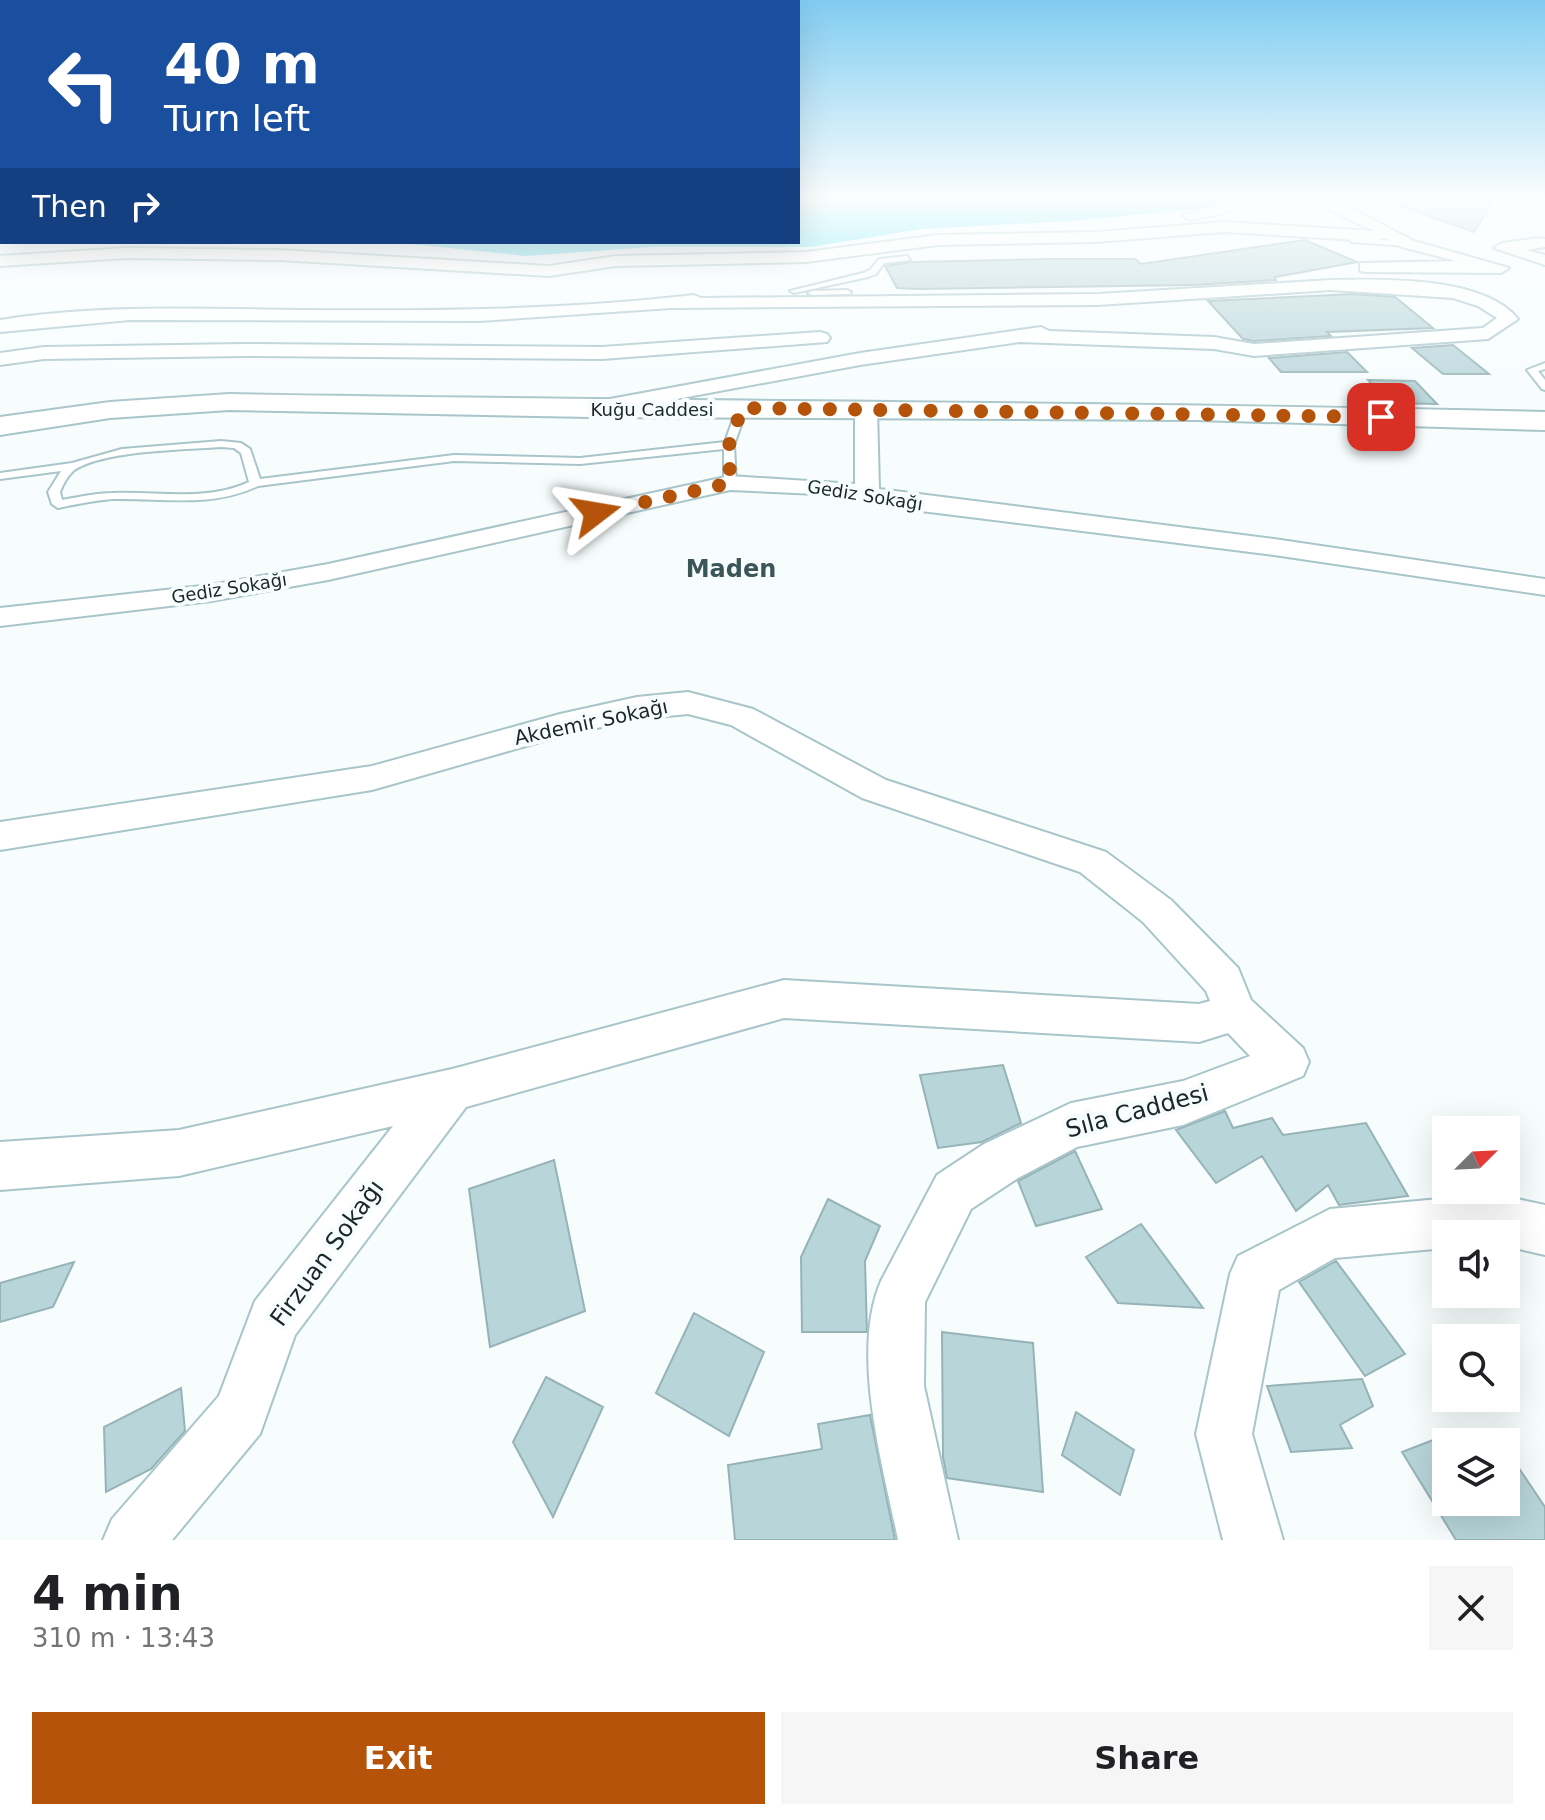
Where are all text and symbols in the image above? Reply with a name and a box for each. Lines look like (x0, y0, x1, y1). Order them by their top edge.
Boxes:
text: 40 m (164, 31, 320, 96)
icon: left (32, 32, 136, 136)
text: Turn left (164, 98, 310, 139)
icon: right (123, 184, 167, 228)
text: Then (32, 189, 107, 224)
pin (1347, 383, 1415, 451)
icon: arrive (1359, 395, 1403, 439)
street label: Kuğu Caddesi (591, 399, 713, 420)
position arrow (554, 471, 638, 555)
street label: Gediz Sokağı (806, 476, 924, 514)
district label: Maden (686, 555, 776, 583)
street label: Gediz Sokağı (170, 569, 288, 607)
street label: Akdemir Sokağı (512, 694, 670, 750)
street label: Sıla Caddesi (1062, 1078, 1212, 1144)
north arrow (1432, 1116, 1520, 1204)
map controls (1432, 1116, 1520, 1516)
street label: Firzuan Sokağı (265, 1174, 389, 1332)
button: sound (1432, 1220, 1520, 1308)
button: search (1432, 1324, 1520, 1412)
button: layers (1432, 1428, 1520, 1516)
text: 4 min (32, 1565, 183, 1621)
button: close (1429, 1566, 1513, 1650)
text: 310 m · 13:43 (32, 1623, 215, 1653)
button: Exit (32, 1712, 765, 1804)
button: Share (781, 1712, 1513, 1804)

